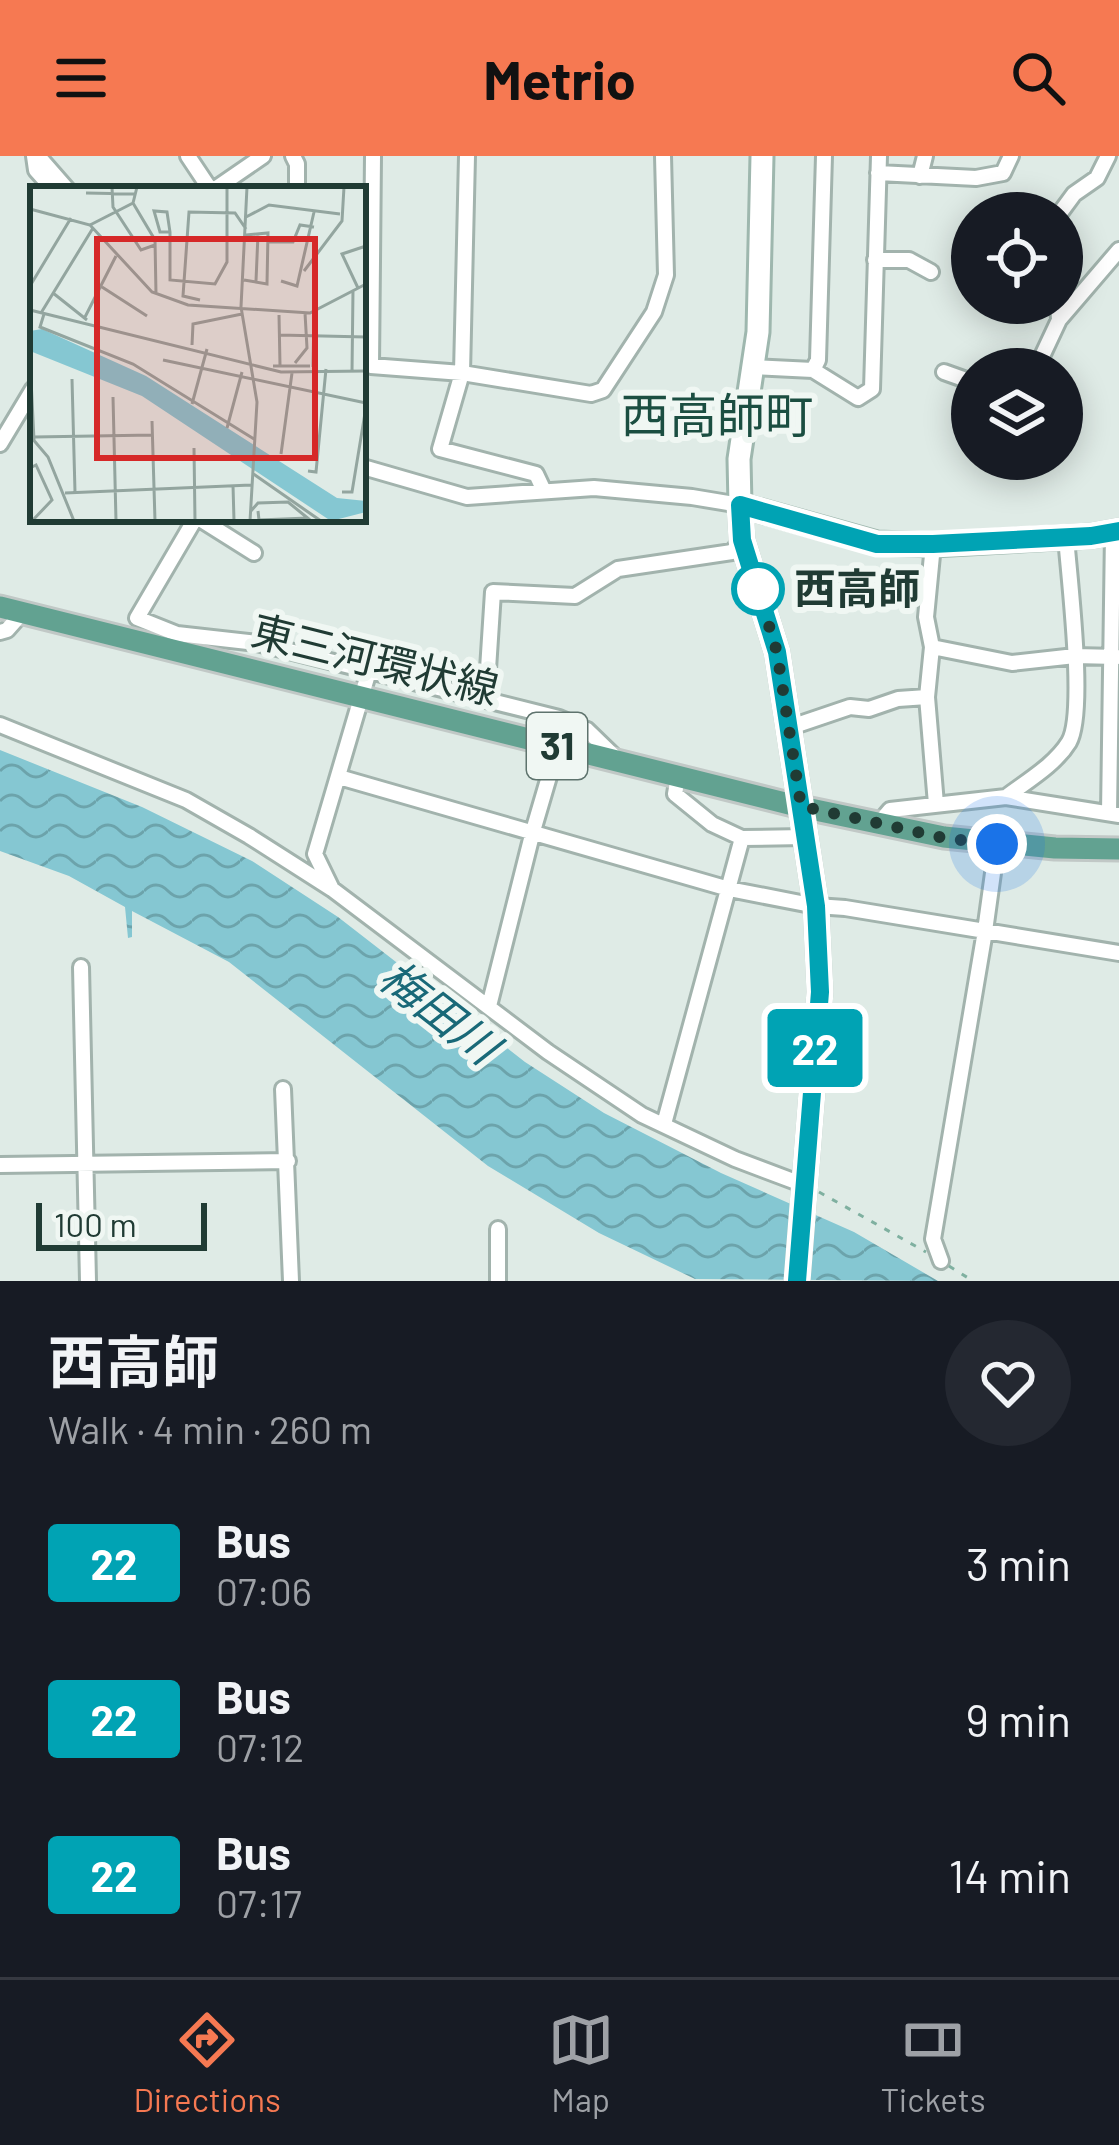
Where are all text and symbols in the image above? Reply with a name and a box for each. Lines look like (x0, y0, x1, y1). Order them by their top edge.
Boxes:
icon: menu (48, 45, 114, 111)
icon: search (1005, 45, 1071, 111)
text: Metrio (483, 46, 636, 111)
inset map (30, 186, 366, 522)
map controls (951, 192, 1083, 480)
button: locate (951, 192, 1083, 324)
button: layers (951, 348, 1083, 480)
district label: 西高師町 (621, 385, 813, 443)
place label: 西高師 (794, 562, 920, 612)
marker: 西高師 (733, 564, 783, 614)
street label: 東三河環状線 (247, 603, 504, 713)
road number: 31 (527, 713, 587, 779)
your location (967, 814, 1027, 874)
water label: 梅田川 (370, 948, 513, 1076)
line badge: 22 (761, 1009, 869, 1087)
text: 22 (791, 1023, 839, 1073)
scale bar (36, 1197, 207, 1250)
text: 100 m (54, 1204, 137, 1244)
button: heart (945, 1320, 1071, 1446)
text: 西高師 (48, 1326, 219, 1394)
text: Walk · 4 min · 260 m (48, 1405, 372, 1452)
text: Bus (216, 1513, 291, 1567)
text: 3 min (966, 1536, 1071, 1590)
text: 22 (90, 1538, 138, 1588)
text: 07:06 (216, 1567, 312, 1614)
text: Bus (216, 1669, 291, 1723)
text: 9 min (966, 1692, 1071, 1746)
text: 22 (90, 1694, 138, 1744)
text: 07:12 (216, 1723, 304, 1770)
text: Bus (216, 1825, 291, 1879)
text: 14 min (949, 1848, 1071, 1902)
text: 22 (90, 1850, 138, 1900)
text: 07:17 (216, 1879, 302, 1926)
tab: Directions (133, 2007, 281, 2119)
tab: Map (548, 2007, 614, 2119)
tab: Tickets (881, 2007, 986, 2119)

